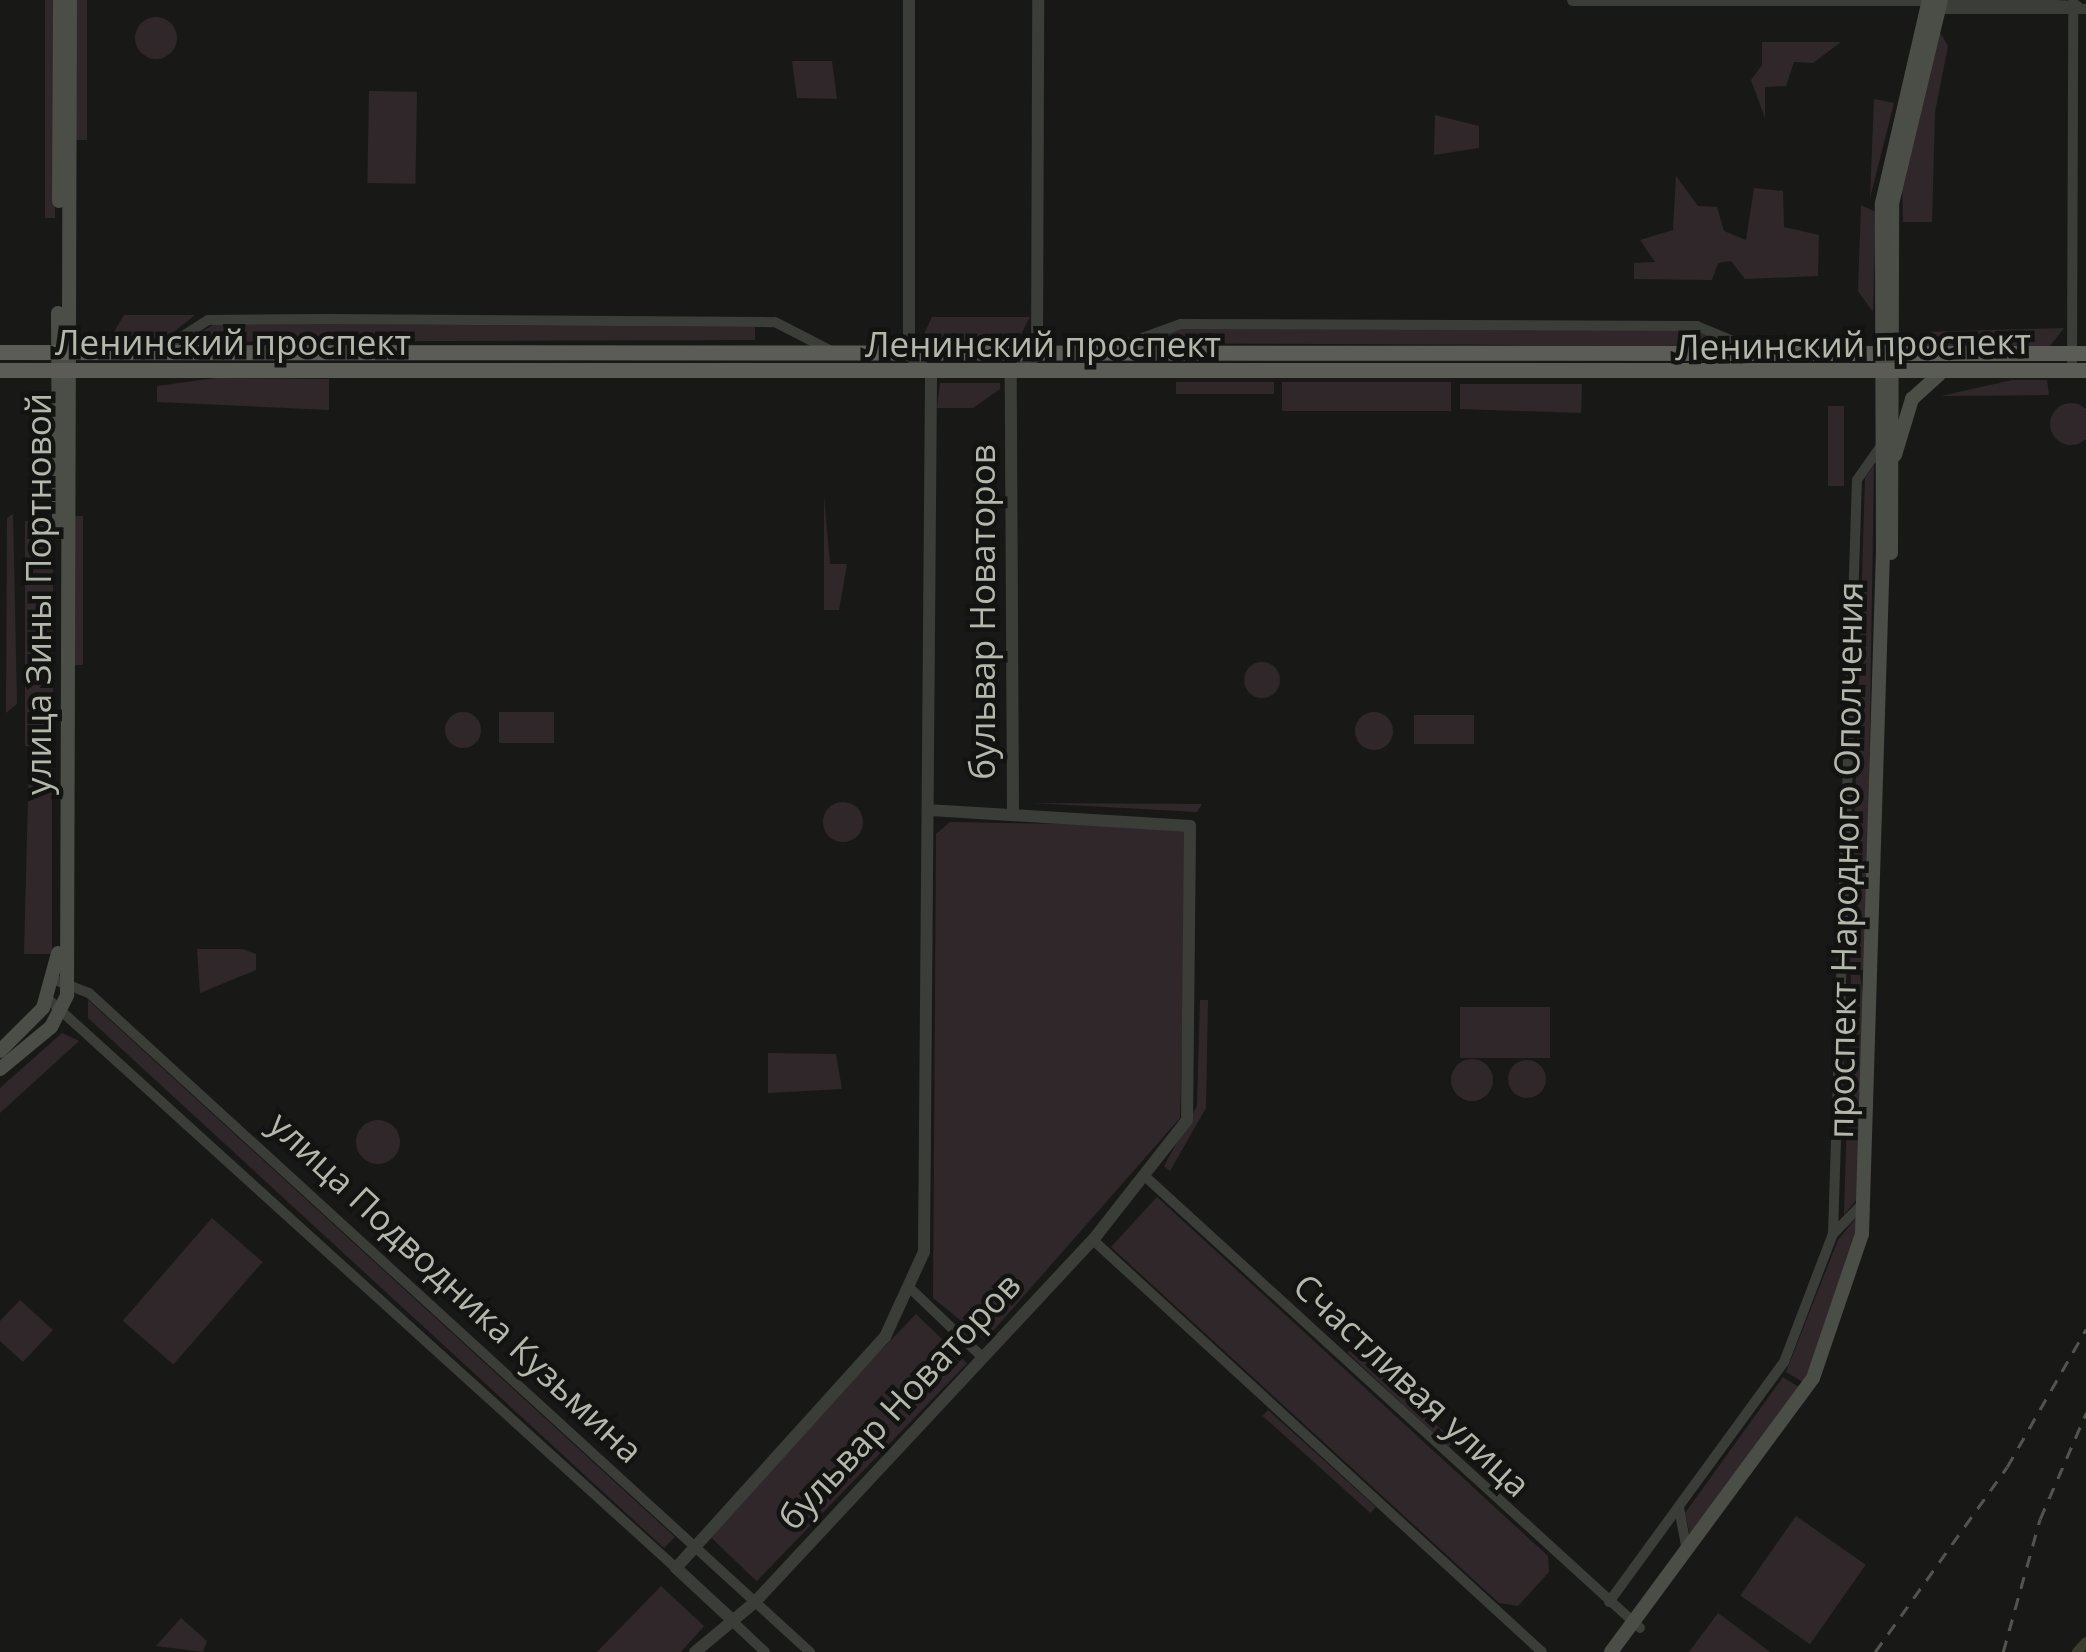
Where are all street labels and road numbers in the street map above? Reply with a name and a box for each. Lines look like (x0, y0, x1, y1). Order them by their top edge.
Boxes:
street label: Ленинский проспект (1675, 320, 2031, 368)
street label: Ленинский проспект (55, 321, 411, 363)
street label: Ленинский проспект (865, 323, 1221, 365)
street label: улица Зины Портновой (17, 393, 59, 795)
street label: бульвар Новаторов (961, 444, 1003, 780)
street label: проспект Народного Ополчения (1819, 581, 1871, 1139)
street label: улица Подводника Кузьмина (261, 1103, 651, 1471)
street label: бульвар Новаторов (769, 1264, 1029, 1538)
street label: Счастливая улица (1285, 1265, 1539, 1505)

